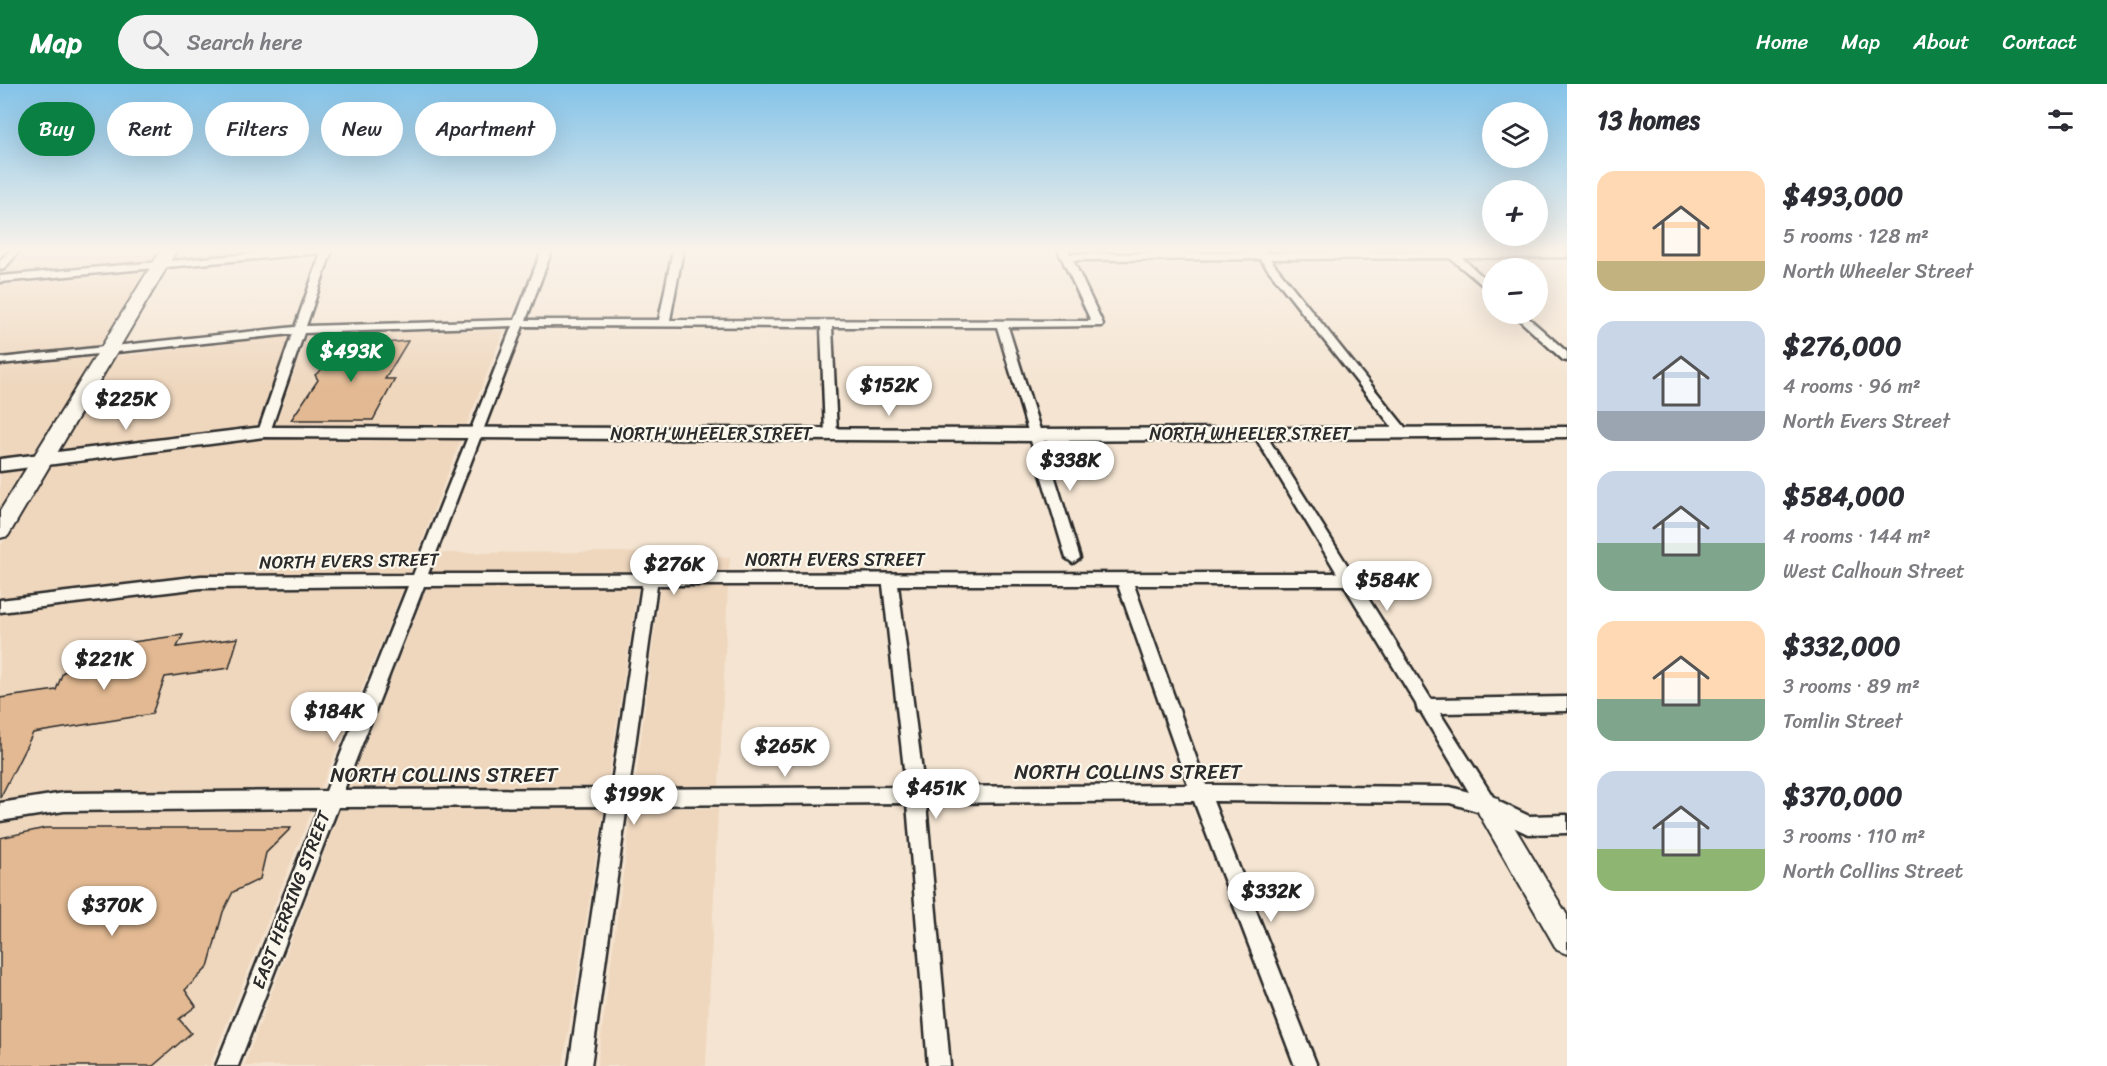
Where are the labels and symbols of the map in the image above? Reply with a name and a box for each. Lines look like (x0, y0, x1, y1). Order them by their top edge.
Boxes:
pin: $493K (309, 332, 393, 383)
pin: $152K (847, 366, 931, 417)
pin: $225K (84, 380, 168, 431)
street label: NORTH WHEELER STREET (610, 418, 813, 450)
street label: NORTH WHEELER STREET (1149, 418, 1352, 450)
pin: $338K (1028, 441, 1112, 492)
street label: NORTH EVERS STREET (259, 543, 440, 579)
street label: NORTH EVERS STREET (745, 544, 926, 576)
pin: $276K (632, 545, 716, 596)
pin: $584K (1345, 561, 1429, 612)
pin: $221K (62, 640, 146, 691)
pin: $184K (292, 692, 376, 743)
pin: $265K (743, 727, 827, 778)
street label: NORTH COLLINS STREET (1014, 753, 1243, 791)
street label: NORTH COLLINS STREET (330, 756, 559, 794)
pin: $451K (894, 769, 978, 820)
pin: $199K (592, 775, 676, 826)
street label: EAST HERRING STREET (242, 805, 340, 994)
pin: $332K (1229, 872, 1313, 923)
pin: $370K (70, 886, 154, 937)

